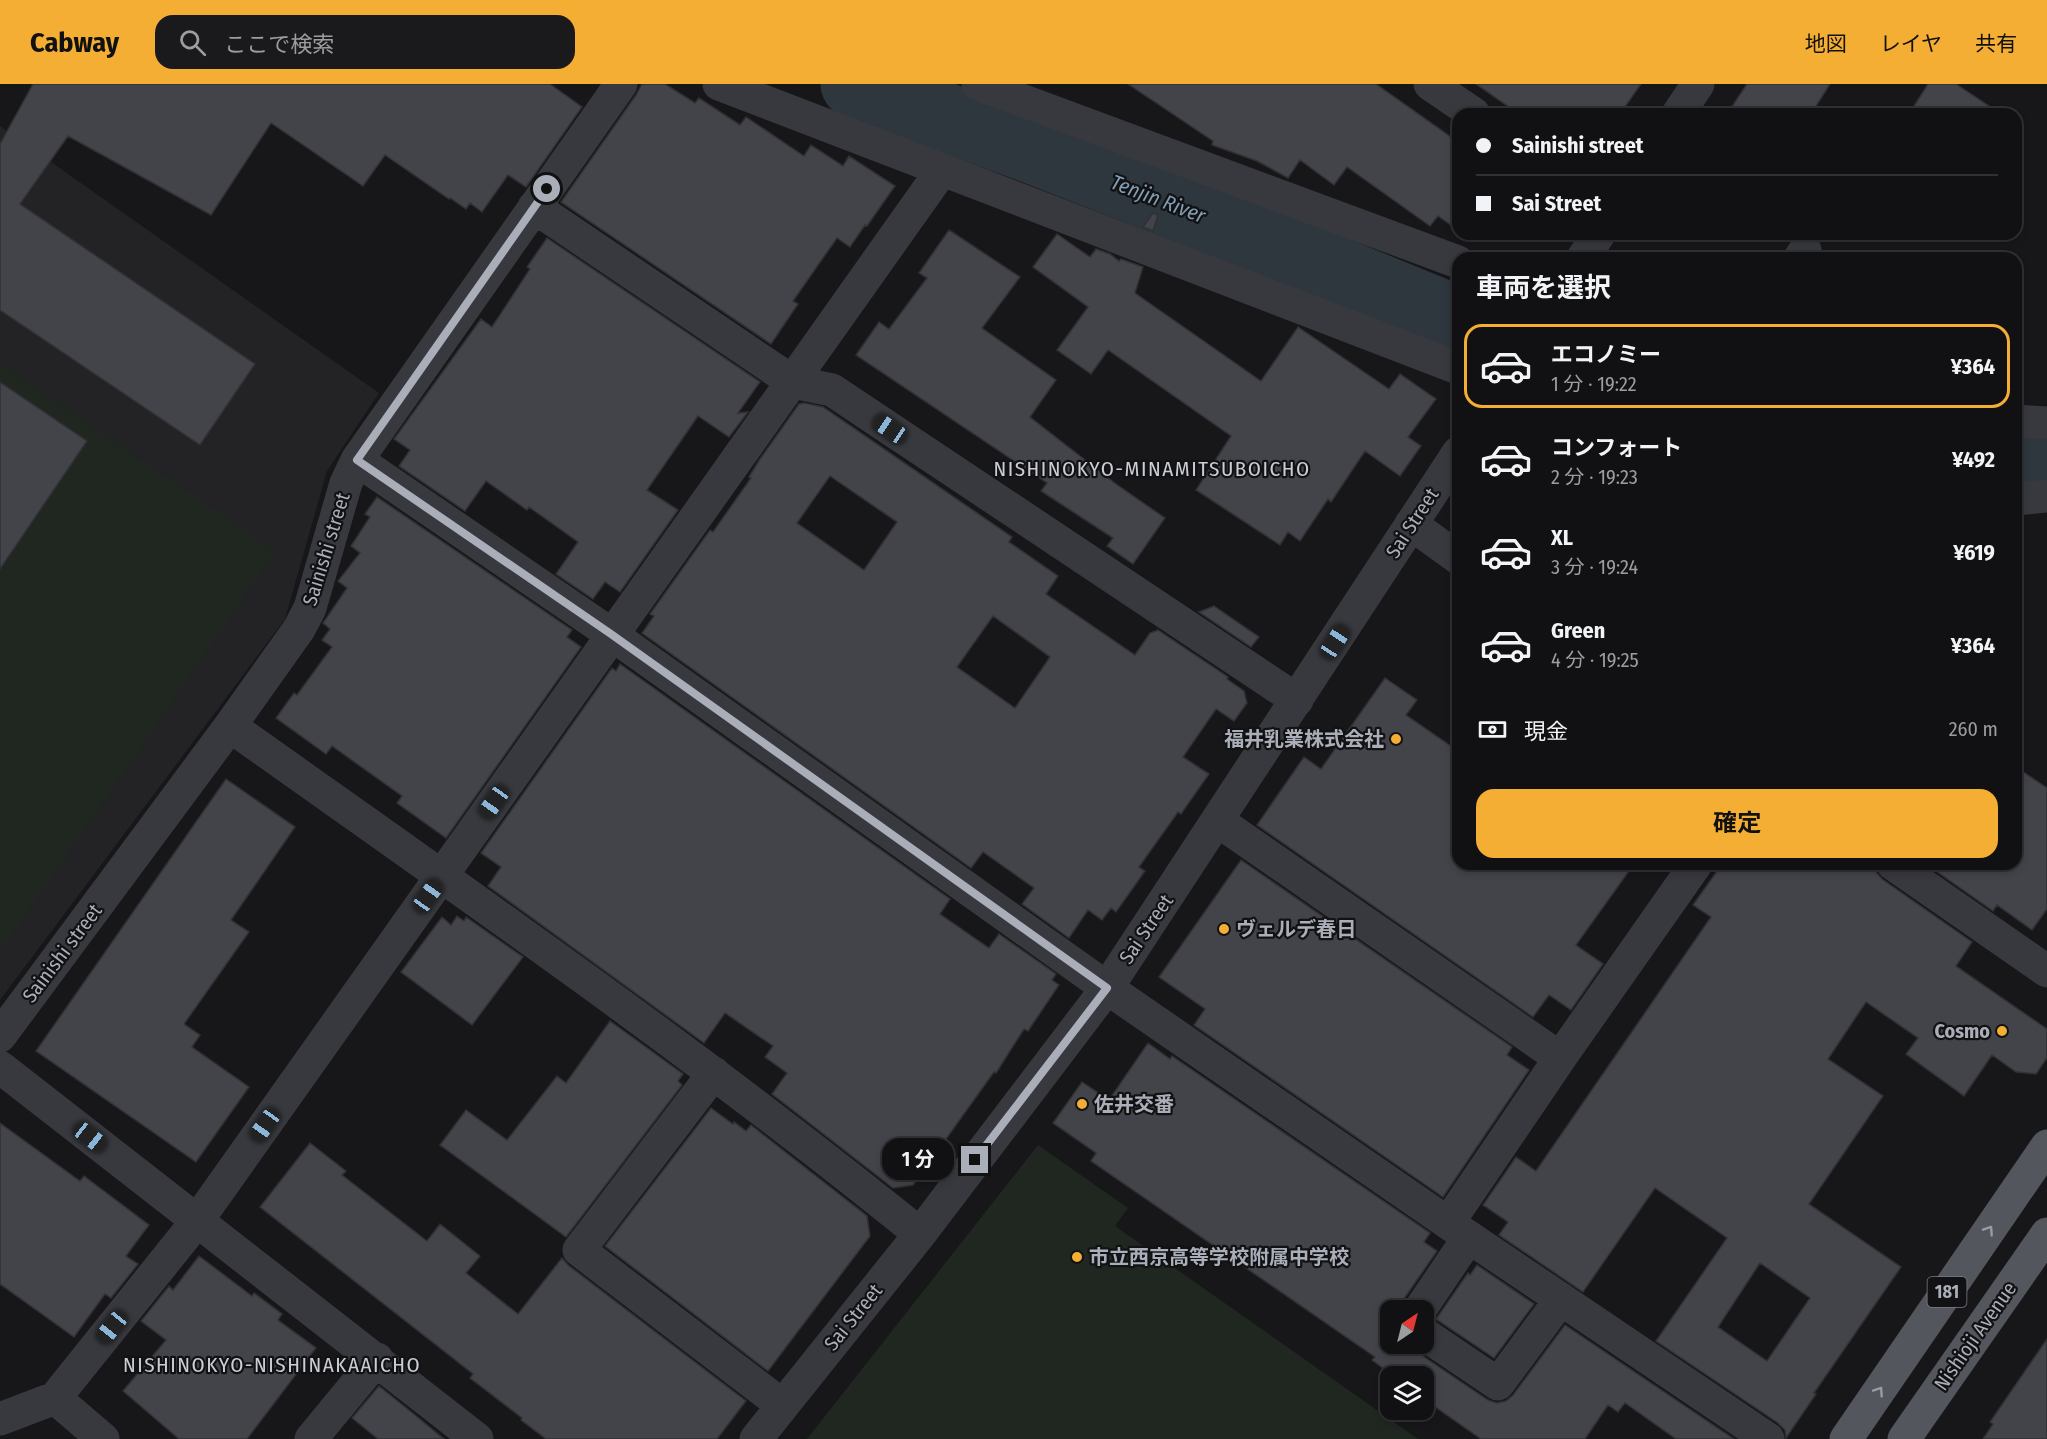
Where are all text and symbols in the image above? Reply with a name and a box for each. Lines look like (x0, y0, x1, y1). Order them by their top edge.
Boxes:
search box (155, 15, 575, 69)
text: Cabway (30, 26, 119, 59)
icon: search (176, 26, 209, 59)
text: ここで検索 (224, 31, 334, 58)
text: 地図 (1805, 31, 1847, 57)
text: レイヤ (1880, 31, 1942, 57)
text: 共有 (1975, 31, 2017, 57)
text: Sainishi street (1512, 132, 1644, 159)
water label: Tenjin River (1107, 169, 1210, 229)
route start (533, 175, 560, 202)
text: Sai Street (1512, 190, 1601, 217)
text: 車両を選択 (1476, 272, 1611, 304)
icon: car (1479, 339, 1533, 393)
text: エコノミー (1551, 341, 1661, 368)
text: ¥364 (1951, 353, 1995, 380)
text: 1 分 · 19:22 (1551, 372, 1637, 396)
car (870, 411, 910, 447)
icon: car (1479, 432, 1533, 486)
text: コンフォート (1551, 434, 1682, 461)
text: ¥492 (1952, 446, 1995, 473)
district label: NISHINOKYO-MINAMITSUBOICHO (993, 456, 1311, 482)
text: 2 分 · 19:23 (1551, 465, 1638, 489)
street label: Sai Street (1381, 483, 1444, 563)
street label: Sainishi street (297, 489, 355, 608)
text: XL (1551, 524, 1573, 551)
icon: car (1479, 525, 1533, 579)
text: ¥619 (1953, 539, 1995, 566)
text: 3 分 · 19:24 (1551, 555, 1638, 579)
text: Green (1551, 617, 1605, 644)
icon: car (1479, 618, 1533, 672)
car (1318, 622, 1352, 662)
text: ¥364 (1951, 632, 1995, 659)
text: 4 分 · 19:25 (1551, 648, 1639, 672)
icon: cash (1476, 713, 1509, 746)
text: 260 m (1949, 717, 1998, 741)
text: 現金 (1524, 718, 1568, 745)
place label: 福井乳業株式会社 (1224, 727, 1384, 751)
marker: 福井乳業株式会社 (1389, 732, 1403, 746)
car (476, 782, 512, 822)
button: 確定 (1476, 789, 1998, 858)
car (410, 876, 446, 916)
street label: Sai Street (1114, 889, 1178, 968)
street label: Sainishi street (17, 899, 107, 1007)
place label: ヴェルデ春日 (1236, 917, 1356, 941)
marker: ヴェルデ春日 (1217, 922, 1231, 936)
place label: Cosmo (1935, 1019, 1990, 1043)
marker: Cosmo (1995, 1024, 2009, 1038)
place label: 佐井交番 (1094, 1092, 1174, 1116)
marker: 佐井交番 (1075, 1097, 1089, 1111)
car (247, 1105, 283, 1145)
car (70, 1119, 110, 1155)
callout: 1 分 (882, 1139, 954, 1181)
route end (961, 1146, 988, 1173)
text: 1 分 (902, 1147, 934, 1171)
one-way arrow (1982, 1225, 1993, 1236)
place label: 市立西京高等学校附属中学校 (1089, 1245, 1349, 1269)
marker: 市立西京高等学校附属中学校 (1070, 1250, 1084, 1264)
road number: 181 (1928, 1277, 1966, 1307)
street label: Nishioji Avenue (1929, 1277, 2021, 1395)
street label: Sai Street (819, 1279, 887, 1355)
north arrow (1380, 1300, 1434, 1354)
map controls (1380, 1300, 1434, 1420)
car (94, 1307, 130, 1347)
district label: NISHINOKYO-NISHINAKAAICHO (123, 1352, 421, 1378)
button: layers (1380, 1366, 1434, 1420)
one-way arrow (1872, 1386, 1883, 1397)

